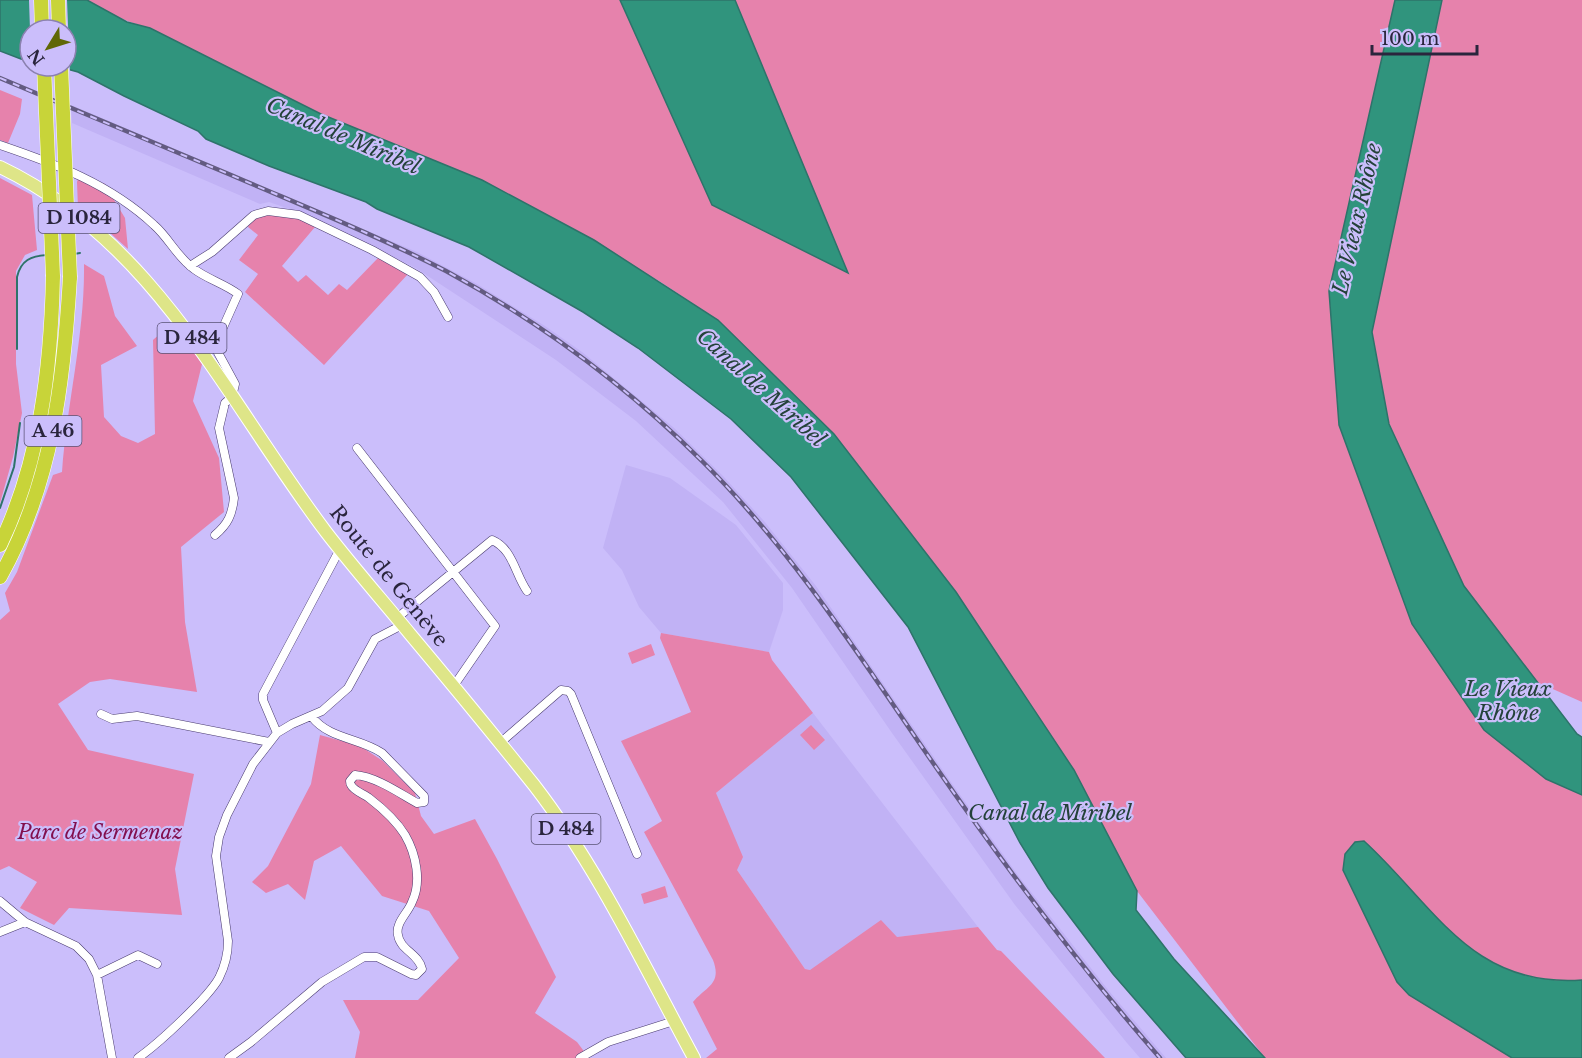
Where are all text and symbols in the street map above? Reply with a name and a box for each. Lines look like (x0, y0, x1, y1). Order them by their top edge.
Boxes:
north arrow (18, 18, 78, 78)
scale bar (1372, 18, 1477, 56)
text: 100 m (1381, 28, 1439, 50)
text: N (24, 45, 49, 69)
water label: Canal de Miribel (262, 92, 424, 180)
water label: Le Vieux Rhône (1327, 140, 1387, 298)
road number: D 1084 (38, 203, 119, 233)
road number: D 484 (158, 323, 226, 353)
water label: Canal de Miribel (691, 323, 831, 453)
road number: A 46 (25, 416, 82, 446)
street label: Route de Genève (325, 501, 453, 651)
water label: Le Vieux Rhône (1463, 676, 1552, 726)
water label: Canal de Miribel (968, 800, 1133, 826)
road number: D 484 (532, 814, 600, 844)
park label: Parc de Sermenaz (16, 820, 183, 844)

